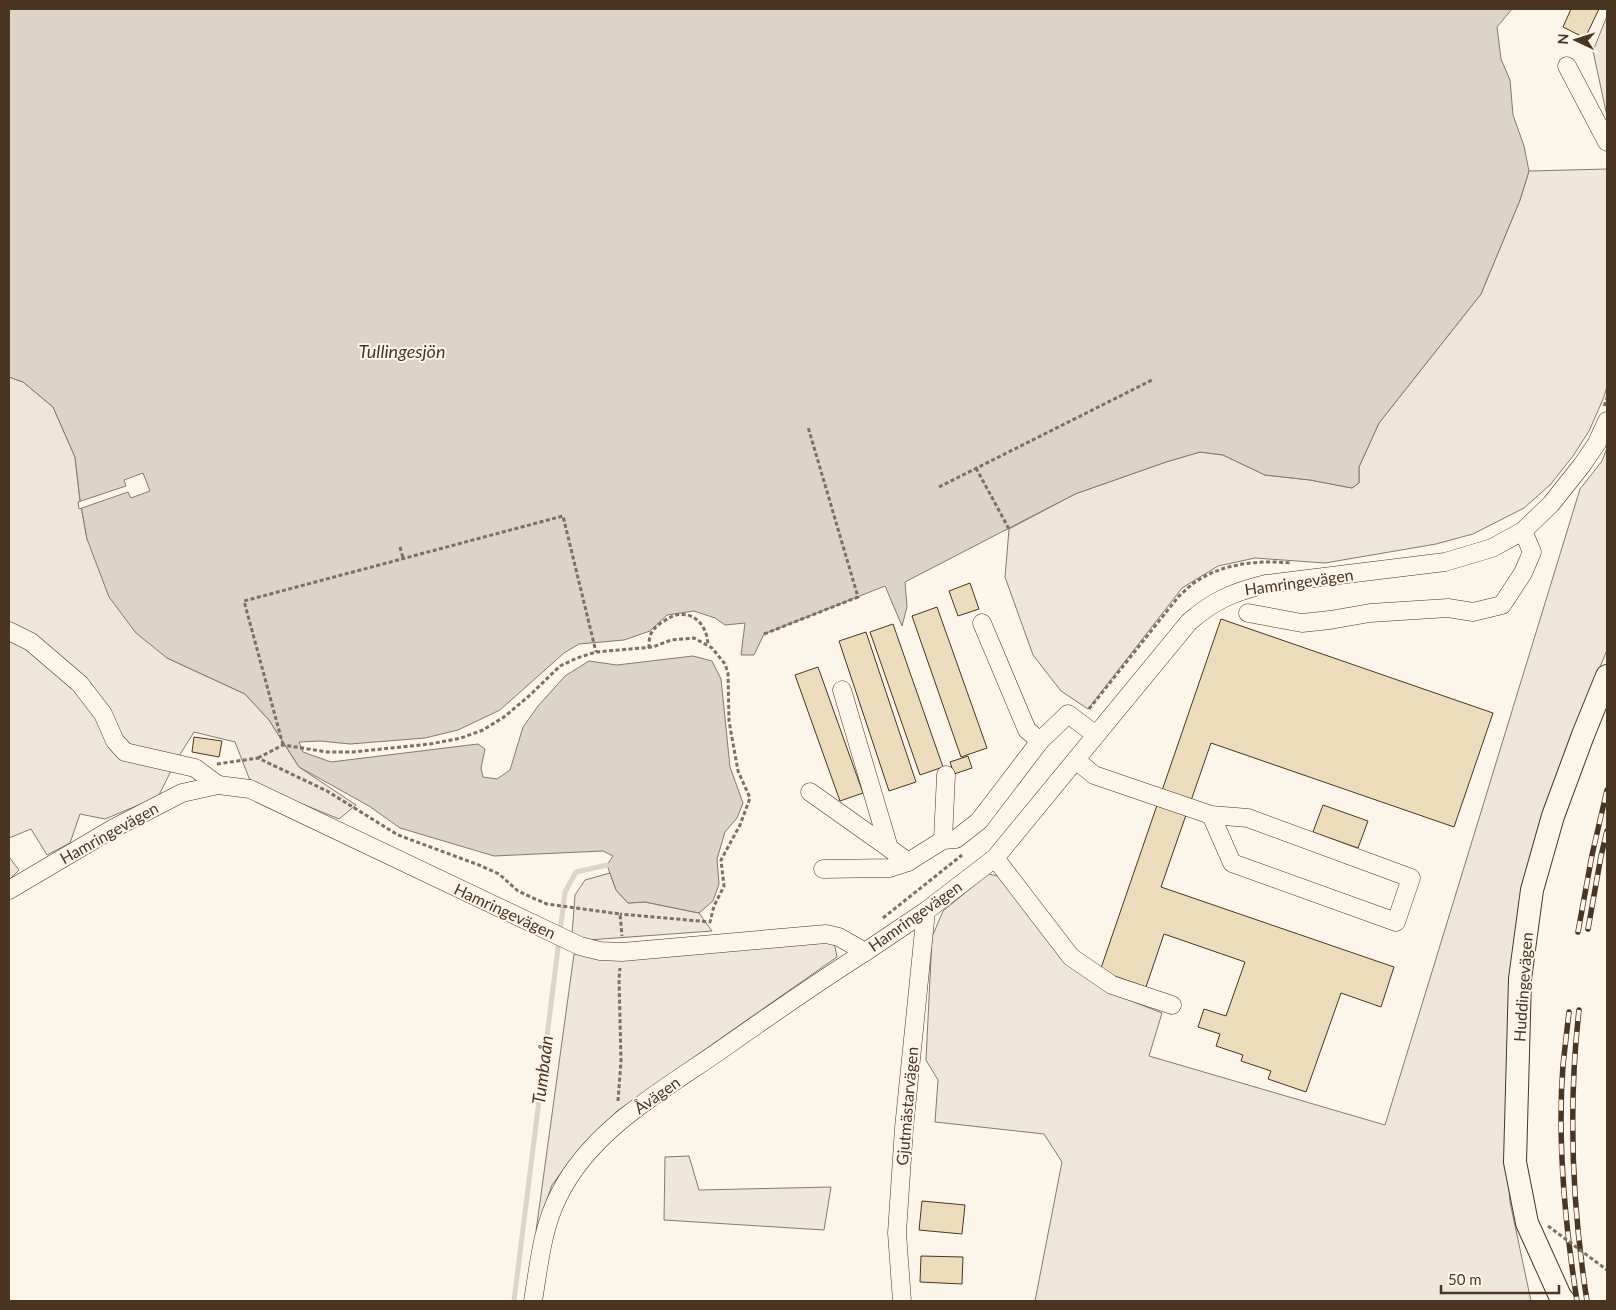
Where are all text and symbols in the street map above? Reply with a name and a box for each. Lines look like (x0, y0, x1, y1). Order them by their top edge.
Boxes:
north arrow (1551, 15, 1601, 65)
text: N (1554, 33, 1571, 45)
water label: Tullingesjön (359, 340, 445, 362)
street label: Hamringevägen (1243, 564, 1355, 599)
street label: Hamringevägen (56, 798, 161, 867)
street label: Hamringevägen (864, 876, 965, 955)
street label: Hamringevägen (451, 879, 559, 942)
street label: Huddingevägen (1509, 932, 1536, 1042)
water label: Tumbaån (527, 1034, 557, 1106)
street label: Gjutmästarvägen (892, 1046, 921, 1166)
street label: Åvägen (630, 1072, 683, 1117)
scale bar (1441, 1262, 1558, 1294)
text: 50 m (1448, 1270, 1482, 1288)

